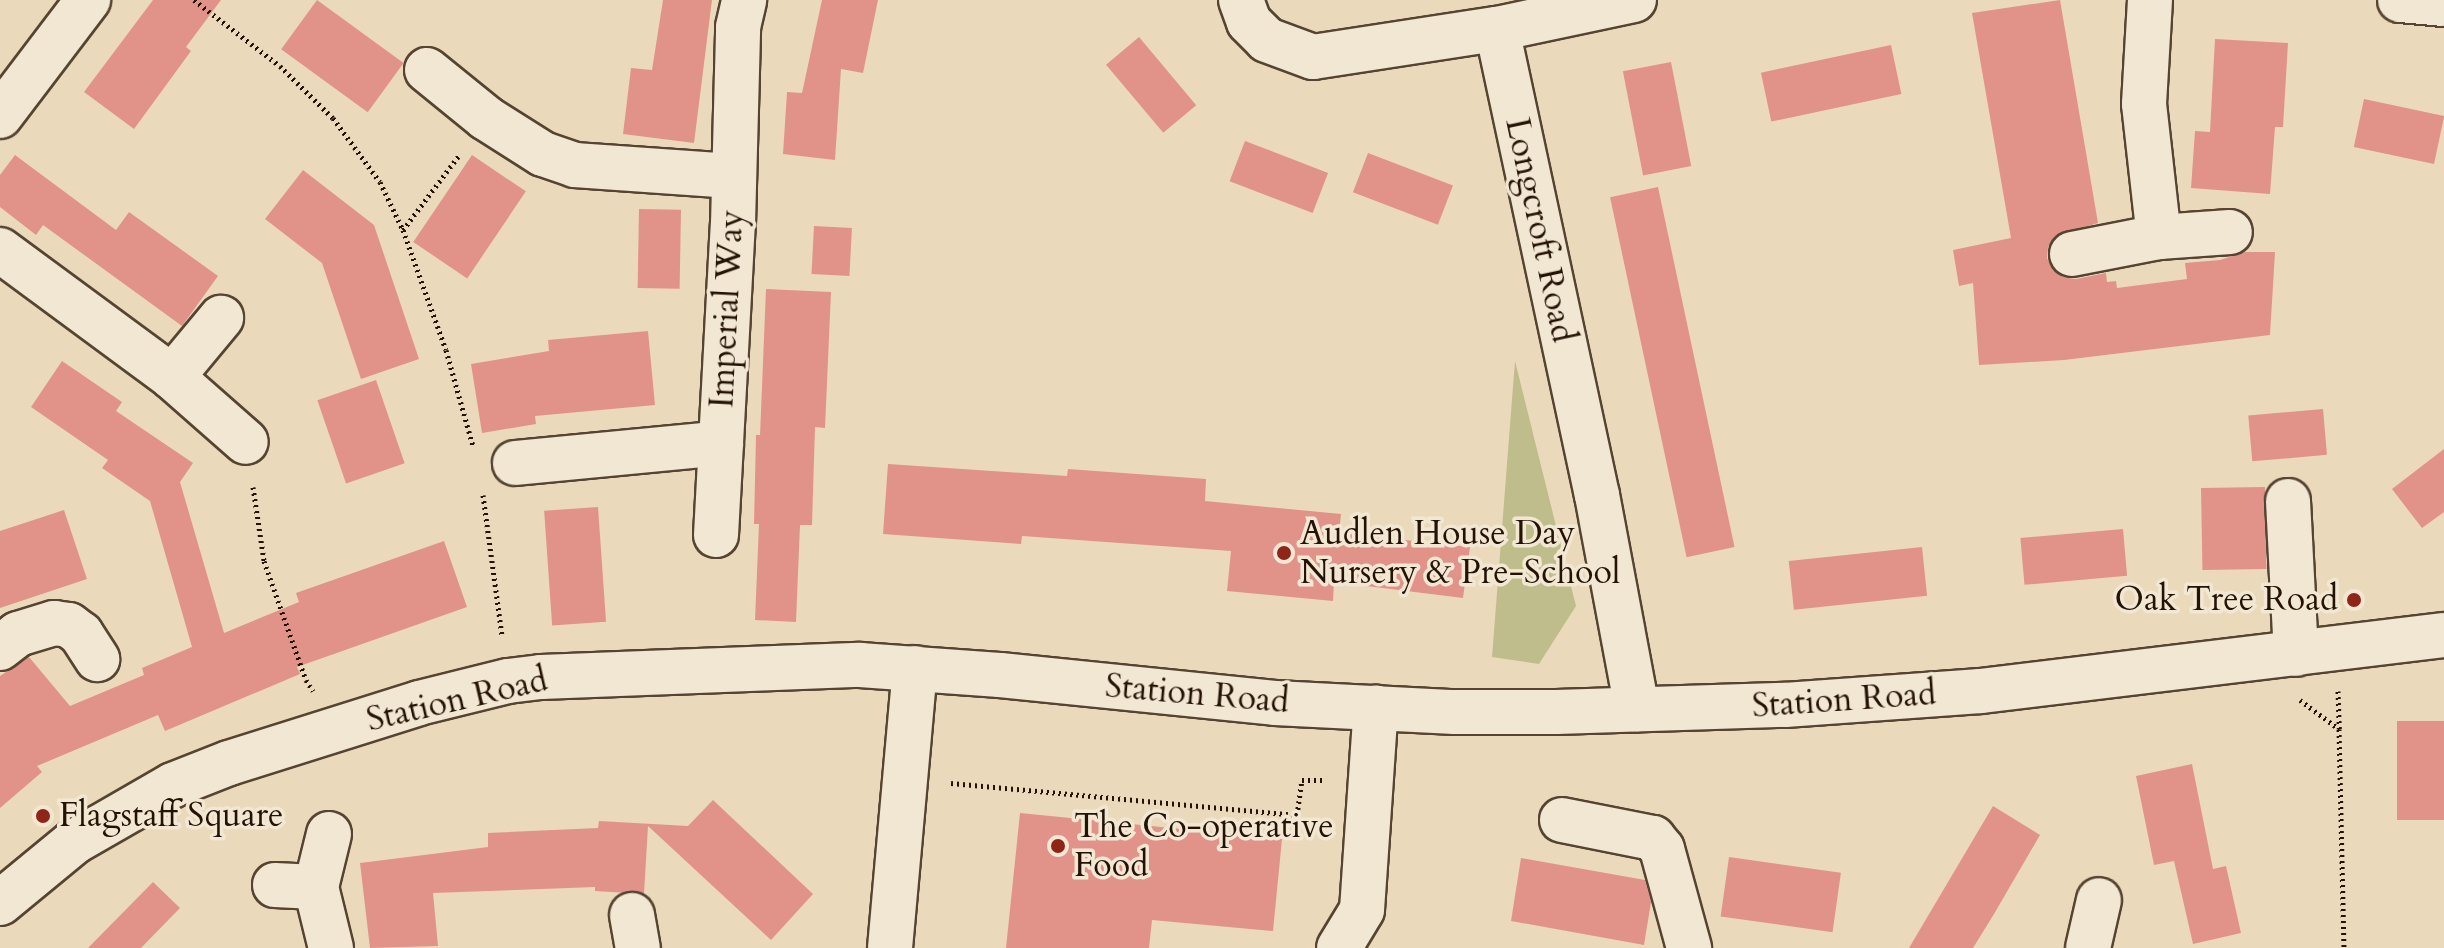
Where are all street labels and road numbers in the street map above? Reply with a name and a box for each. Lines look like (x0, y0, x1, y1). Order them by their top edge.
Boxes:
street label: Longcroft Road (1496, 114, 1584, 346)
street label: Imperial Way (701, 209, 753, 409)
street label: Station Road (363, 659, 551, 741)
street label: Station Road (1103, 666, 1291, 722)
street label: Station Road (1751, 673, 1937, 727)

